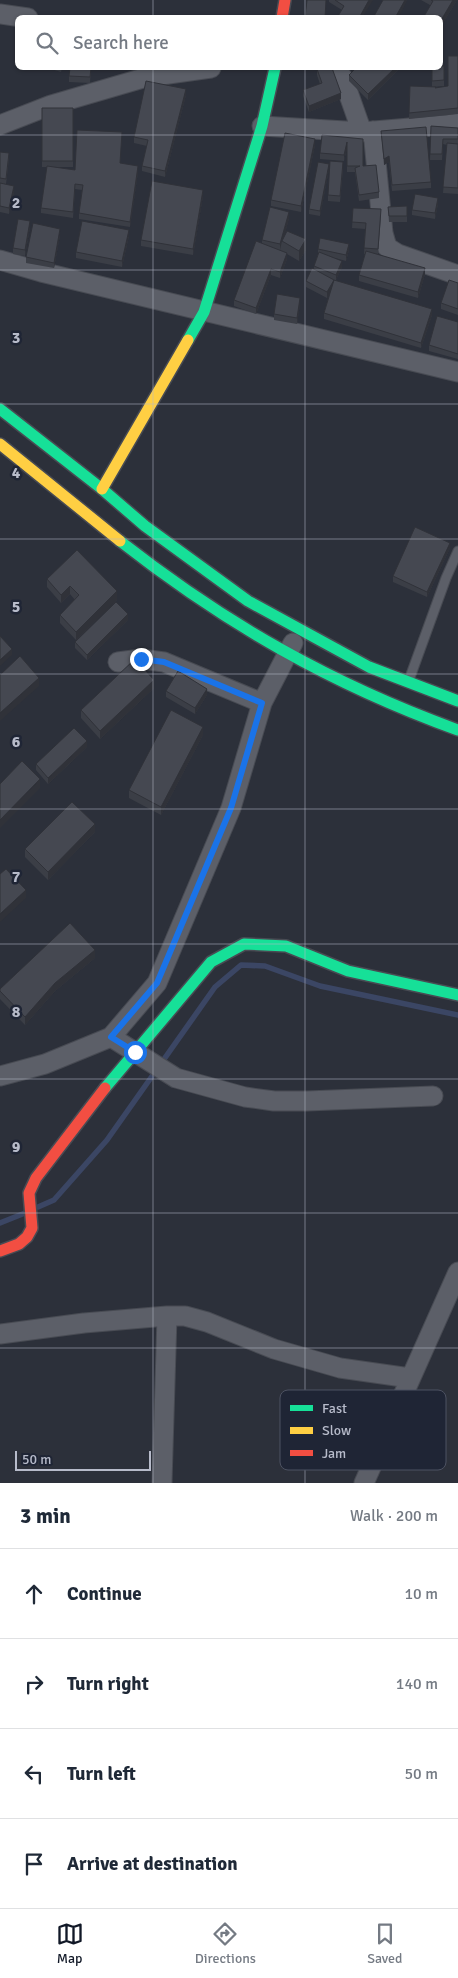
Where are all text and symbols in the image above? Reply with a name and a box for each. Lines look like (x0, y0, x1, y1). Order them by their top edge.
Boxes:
search box (15, 15, 443, 70)
icon: search (33, 29, 61, 57)
text: Search here (73, 31, 169, 55)
text: 2 (12, 193, 20, 213)
text: 3 (12, 328, 20, 348)
text: 4 (12, 463, 21, 483)
text: 5 (12, 597, 20, 617)
route end (130, 648, 153, 671)
text: 6 (12, 732, 21, 752)
text: 7 (12, 867, 21, 887)
text: 8 (12, 1002, 21, 1022)
route start (124, 1041, 147, 1064)
text: 9 (12, 1137, 21, 1157)
legend (280, 1390, 446, 1470)
text: Fast (322, 1400, 347, 1417)
text: Slow (322, 1422, 351, 1439)
text: Jam (322, 1445, 346, 1462)
scale bar (15, 1448, 151, 1471)
text: 50 m (22, 1451, 51, 1468)
text: 3 min (20, 1503, 71, 1529)
text: Walk · 200 m (350, 1506, 438, 1526)
icon: ahead (20, 1580, 48, 1608)
text: Continue (67, 1582, 142, 1606)
text: 10 m (404, 1584, 438, 1604)
icon: right (20, 1670, 48, 1698)
text: Turn right (67, 1672, 149, 1696)
text: 140 m (396, 1674, 438, 1694)
icon: left (20, 1760, 48, 1788)
text: Turn left (67, 1762, 136, 1786)
text: 50 m (404, 1764, 438, 1784)
icon: arrive (20, 1850, 48, 1878)
text: Arrive at destination (67, 1852, 238, 1876)
tab: Map (56, 1920, 84, 1967)
tab: Directions (195, 1920, 256, 1967)
tab: Saved (367, 1920, 402, 1967)

